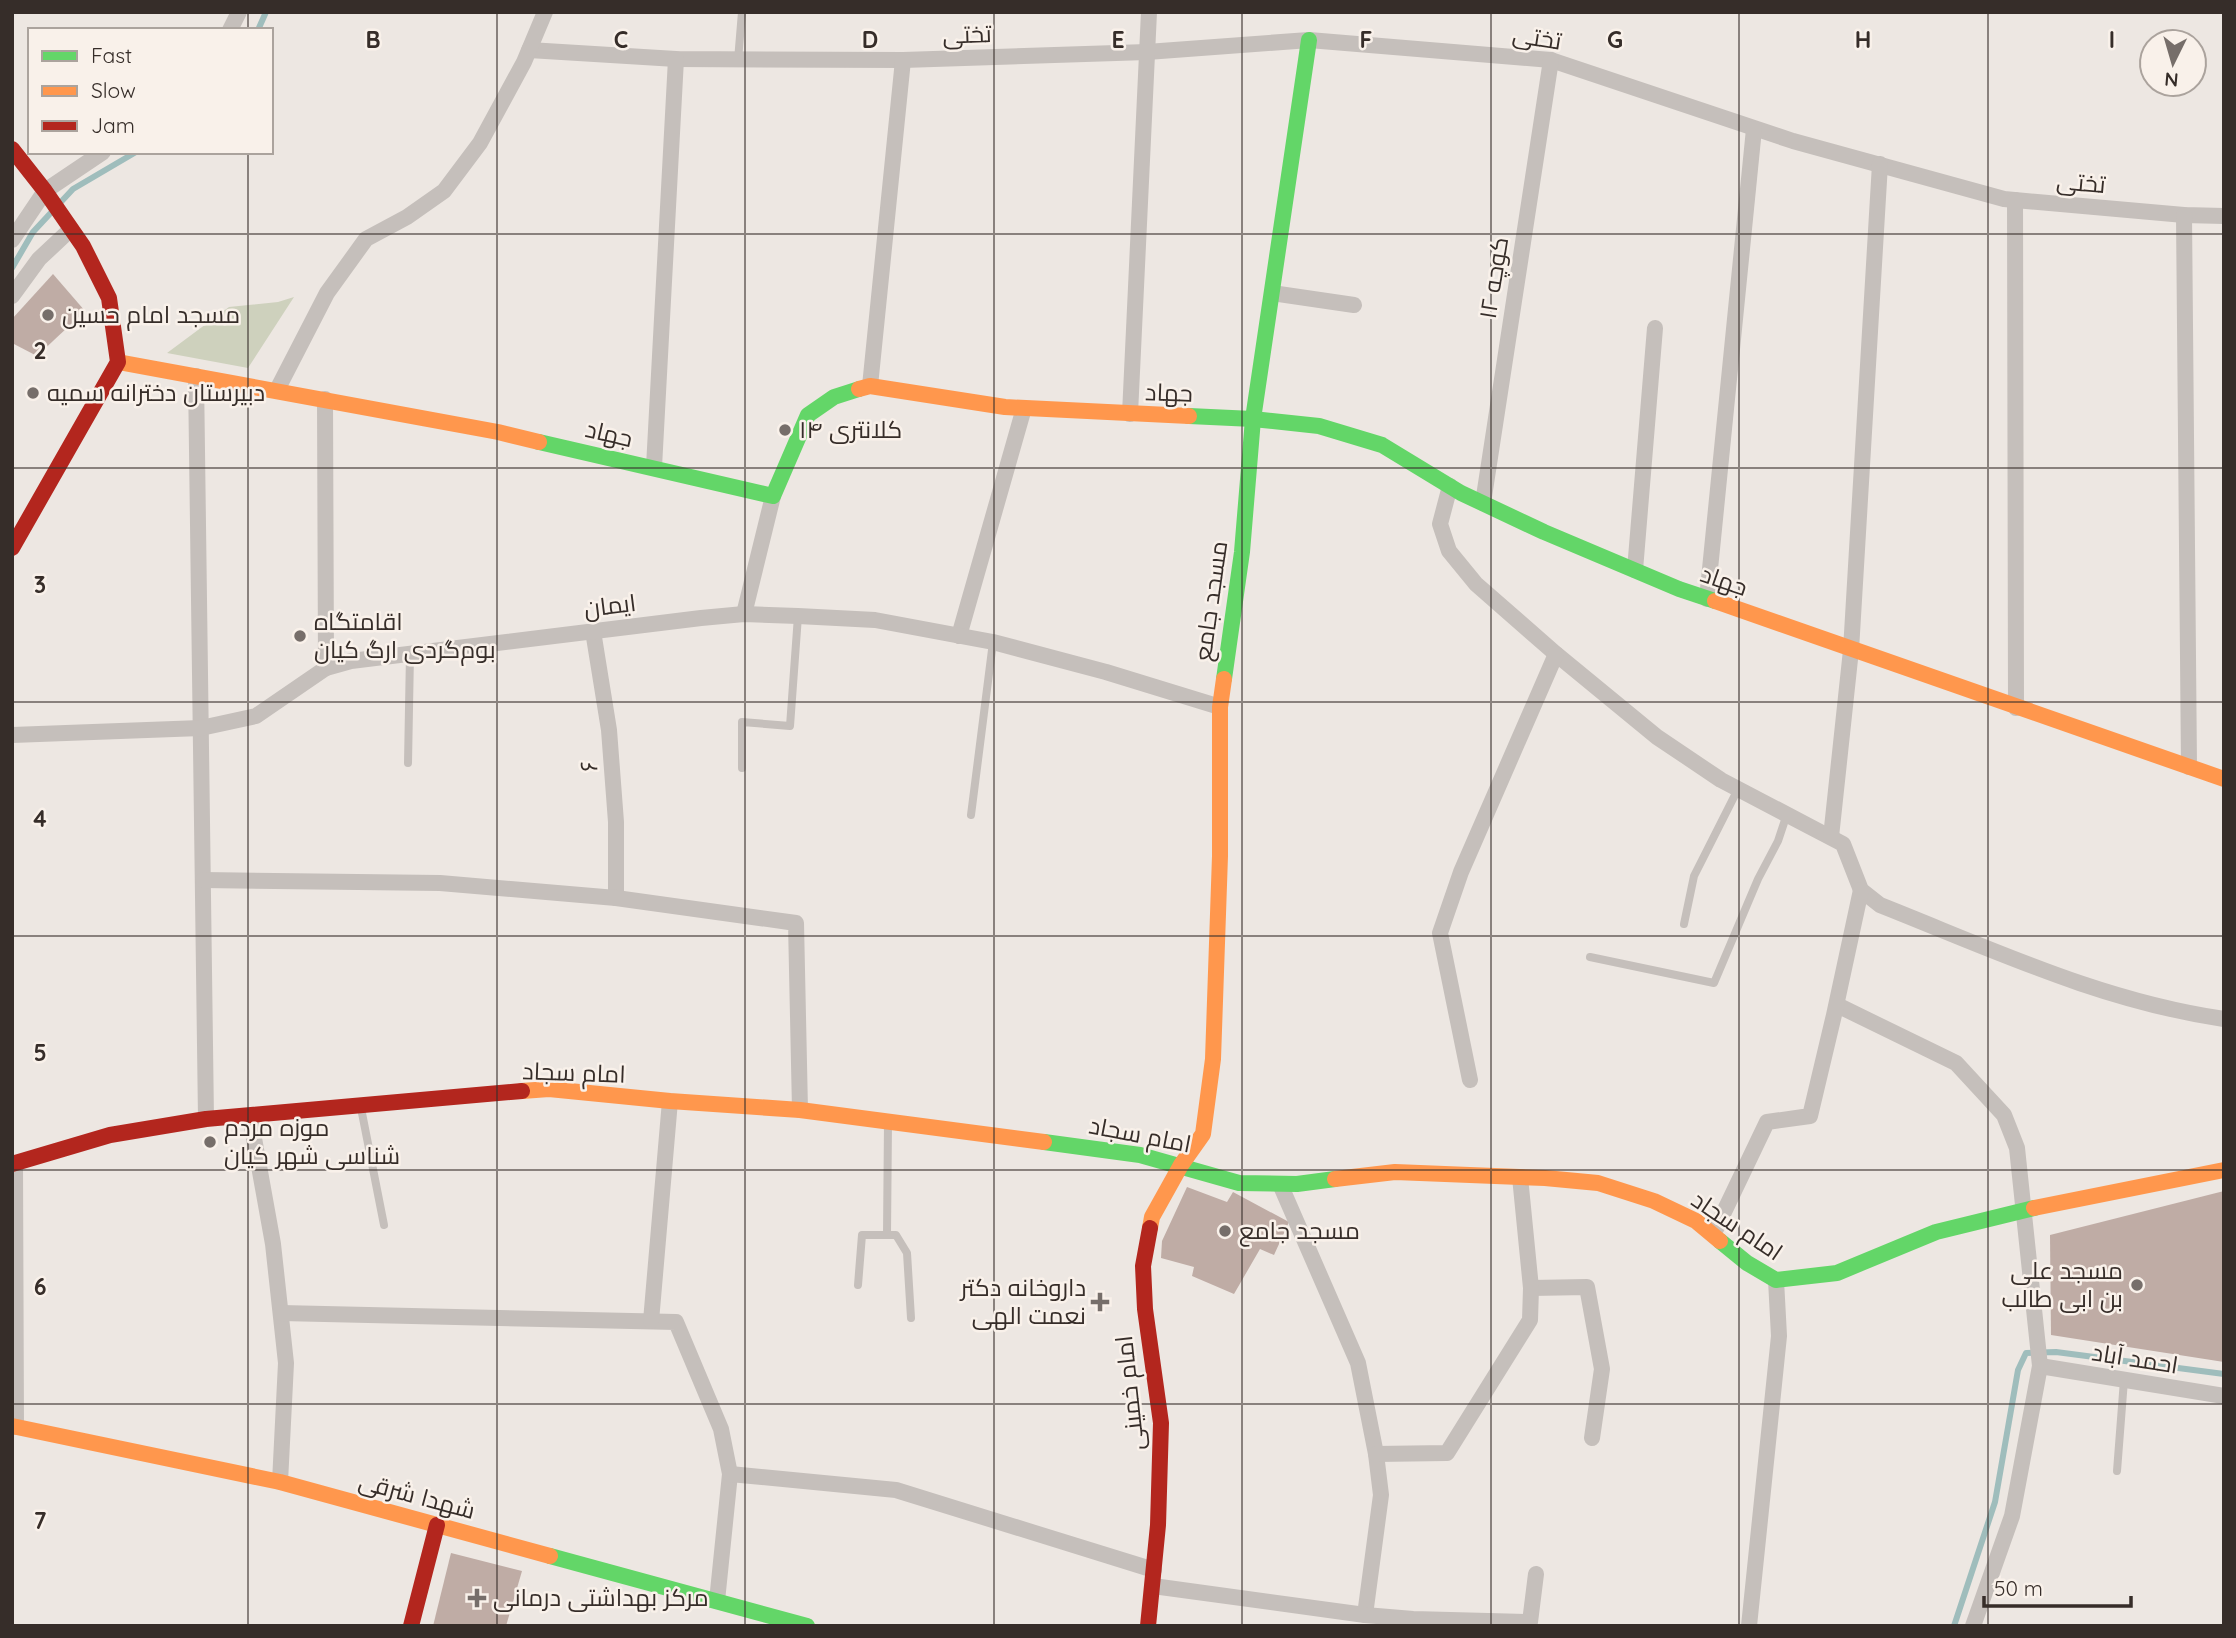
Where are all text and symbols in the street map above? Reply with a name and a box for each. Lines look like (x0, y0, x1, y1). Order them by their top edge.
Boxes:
street label: تختی (942, 18, 993, 50)
street label: تختی (1511, 18, 1564, 56)
text: B (365, 25, 381, 54)
text: C (614, 25, 628, 54)
text: D (862, 25, 878, 54)
text: E (1111, 25, 1125, 54)
text: F (1360, 25, 1372, 54)
text: G (1607, 25, 1623, 54)
text: H (1855, 25, 1871, 54)
text: I (2109, 25, 2115, 54)
legend (28, 28, 273, 154)
north arrow (2138, 28, 2208, 98)
text: Fast (91, 42, 132, 68)
text: N (2164, 67, 2180, 92)
text: Slow (91, 77, 136, 103)
text: Jam (91, 112, 135, 138)
street label: تختی (2055, 165, 2107, 199)
street label: کوچه ۱۲ (1472, 235, 1516, 321)
place label: مسجد امام حسین (62, 299, 240, 331)
marker: مسجد امام حسین (40, 307, 56, 323)
text: 2 (33, 336, 47, 365)
street label: جهاد (1145, 376, 1193, 408)
place label: دبیرستان دخترانه سمیه (47, 377, 265, 407)
marker: دبیرستان دخترانه سمیه (25, 385, 41, 401)
street label: جهاد (583, 413, 636, 453)
place label: کلانتری ۱۴ (799, 414, 902, 444)
marker: کلانتری ۱۴ (777, 422, 793, 438)
street label: مسجد جامع (1187, 539, 1235, 663)
street label: جهاد (1697, 558, 1752, 602)
text: 3 (34, 570, 46, 599)
street label: ایمان (582, 587, 638, 623)
place label: اقامتگاه بوم‌گردی ارگ کیان (314, 606, 496, 666)
marker: اقامتگاه بوم‌گردی ارگ کیان (292, 628, 308, 644)
street label: ۶ (573, 759, 603, 773)
text: 4 (33, 804, 47, 833)
text: 5 (33, 1038, 47, 1067)
street label: امام سجاد (522, 1055, 626, 1091)
street label: امام سجاد (1086, 1109, 1194, 1161)
place label: موزه مردم شناسی شهر کیان (224, 1112, 400, 1170)
marker: موزه مردم شناسی شهر کیان (202, 1134, 218, 1150)
street label: امام سجاد (1685, 1184, 1789, 1268)
place label: مسجد جامع (1239, 1215, 1360, 1247)
marker: مسجد جامع (1217, 1223, 1233, 1239)
place label: مسجد علی بن ابی طالب (2002, 1255, 2123, 1313)
text: 6 (34, 1272, 46, 1301)
place label: داروخانه دکتر نعمت الهی (958, 1272, 1086, 1330)
marker: مسجد علی بن ابی طالب (2129, 1277, 2145, 1293)
marker: داروخانه دکتر نعمت الهی (1092, 1294, 1108, 1310)
street label: امام خمینی (1108, 1334, 1152, 1452)
street label: احمد آباد (2090, 1336, 2180, 1380)
street label: شهدا شرقی (356, 1465, 479, 1525)
text: 7 (34, 1506, 47, 1535)
scale bar (1984, 1564, 2131, 1608)
text: 50 m (1994, 1575, 2043, 1601)
place label: مرکز بهداشتی درمانی (493, 1582, 709, 1612)
marker: مرکز بهداشتی درمانی (467, 1588, 487, 1608)

